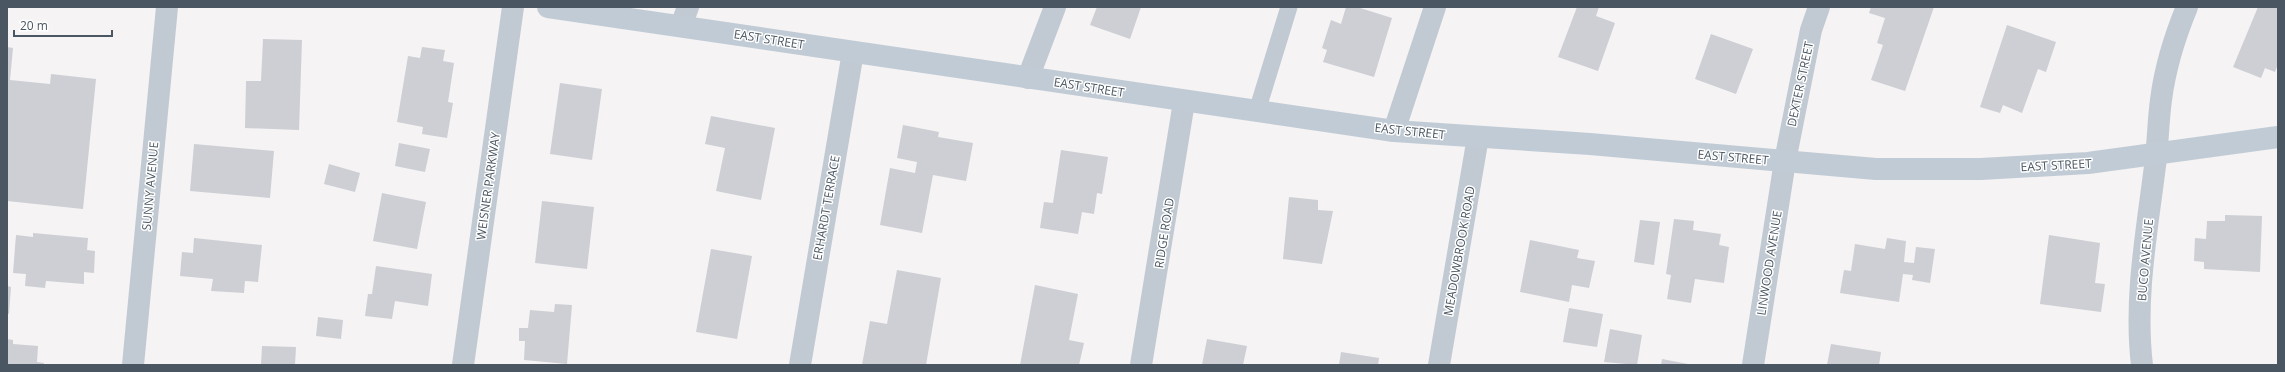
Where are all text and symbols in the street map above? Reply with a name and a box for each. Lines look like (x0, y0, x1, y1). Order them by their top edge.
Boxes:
scale bar (14, 12, 112, 38)
text: 20 m (20, 17, 48, 34)
street label: EAST STREET (733, 25, 806, 53)
street label: DEXTER STREET (1783, 39, 1817, 128)
street label: EAST STREET (1053, 73, 1126, 101)
street label: EAST STREET (1374, 119, 1447, 143)
street label: WEISNER PARKWAY (472, 131, 504, 241)
street label: SUNNY AVENUE (138, 141, 162, 231)
street label: EAST STREET (1697, 145, 1770, 169)
street label: ERHARDT TERRACE (808, 154, 844, 262)
street label: EAST STREET (2020, 155, 2092, 175)
street label: MEADOWBROOK ROAD (1439, 185, 1479, 317)
street label: RIDGE ROAD (1150, 197, 1178, 269)
street label: LINWOOD AVENUE (1752, 209, 1786, 317)
street label: BUCO AVENUE (2133, 218, 2157, 302)

